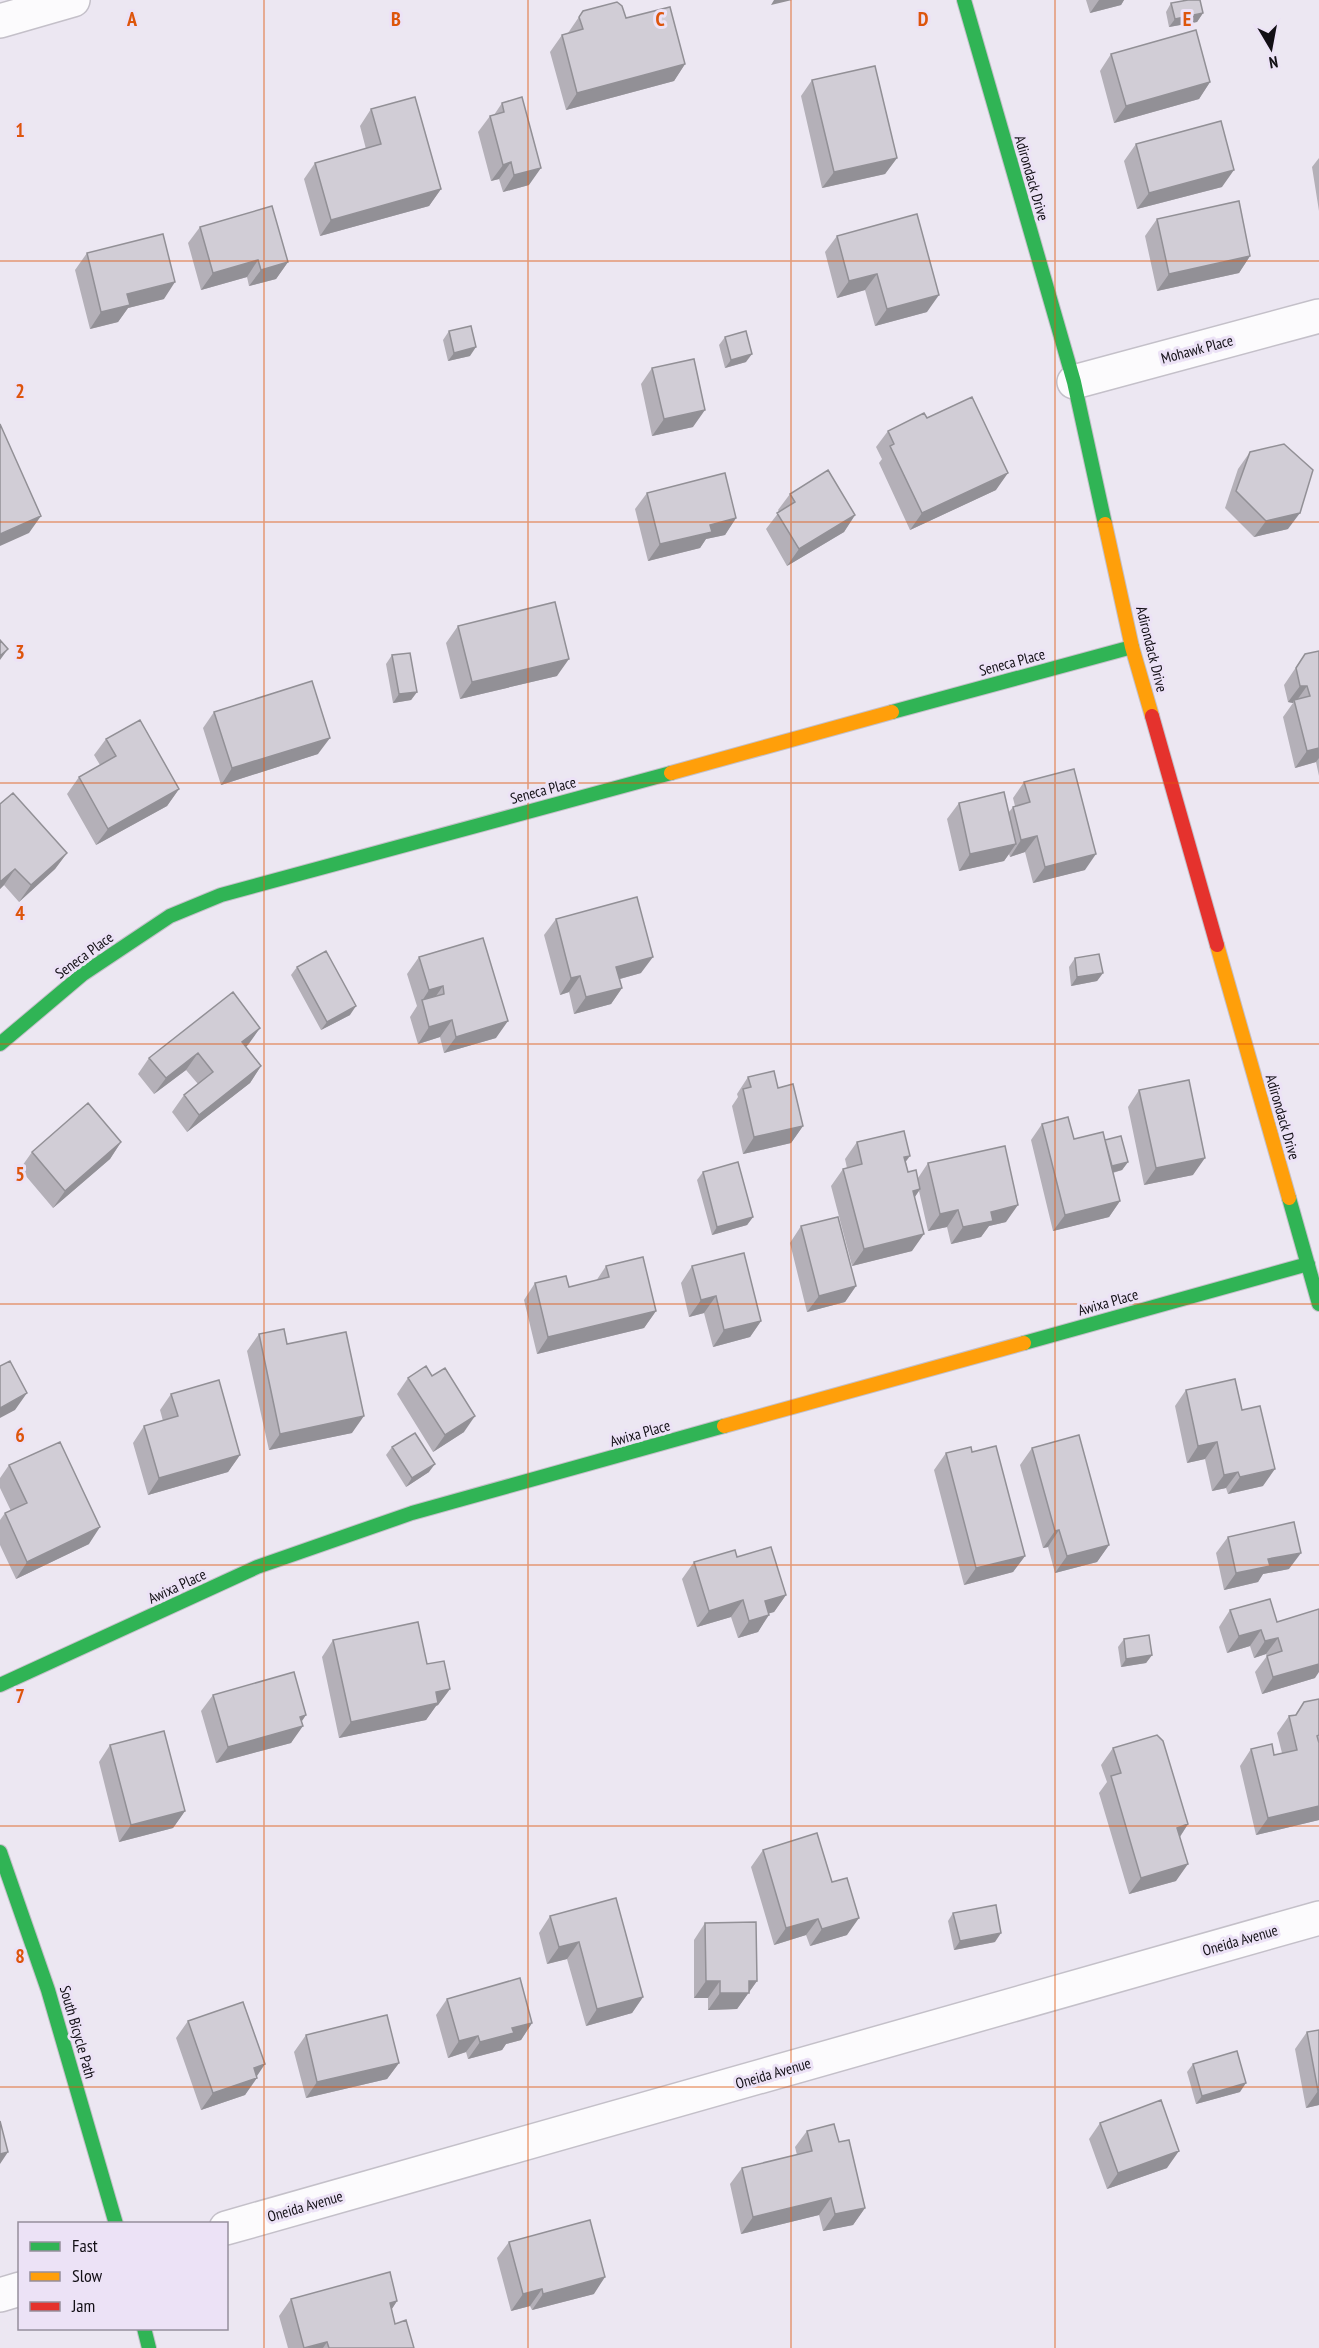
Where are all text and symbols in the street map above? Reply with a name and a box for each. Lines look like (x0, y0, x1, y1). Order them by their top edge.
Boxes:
text: A (126, 6, 138, 32)
text: B (391, 6, 401, 32)
text: C (655, 6, 665, 32)
text: D (918, 6, 929, 32)
text: E (1183, 6, 1191, 32)
north arrow (1241, 18, 1301, 78)
text: N (1268, 52, 1280, 73)
text: 1 (15, 117, 25, 143)
street label: Adirondack Drive (1011, 133, 1053, 223)
street label: Mohawk Place (1159, 330, 1235, 368)
text: 2 (15, 378, 25, 404)
street label: Adirondack Drive (1132, 604, 1172, 694)
text: 3 (15, 639, 25, 665)
street label: Seneca Place (977, 644, 1047, 680)
street label: Seneca Place (508, 772, 578, 808)
text: 4 (15, 900, 25, 926)
street label: Seneca Place (51, 928, 117, 982)
street label: Adirondack Drive (1262, 1072, 1304, 1162)
text: 5 (15, 1161, 25, 1187)
street label: Awixa Place (1076, 1284, 1140, 1320)
street label: Awixa Place (608, 1415, 672, 1451)
text: 6 (15, 1422, 25, 1448)
street label: Awixa Place (145, 1564, 209, 1608)
text: 7 (15, 1683, 25, 1709)
street label: Oneida Avenue (1200, 1920, 1280, 1960)
text: 8 (15, 1943, 25, 1969)
street label: South Bicycle Path (56, 1983, 100, 2081)
street label: Oneida Avenue (733, 2053, 813, 2093)
street label: Oneida Avenue (265, 2186, 345, 2226)
legend (18, 2222, 228, 2330)
text: Fast (72, 2234, 98, 2257)
text: Slow (72, 2264, 103, 2287)
text: Jam (71, 2294, 95, 2317)

